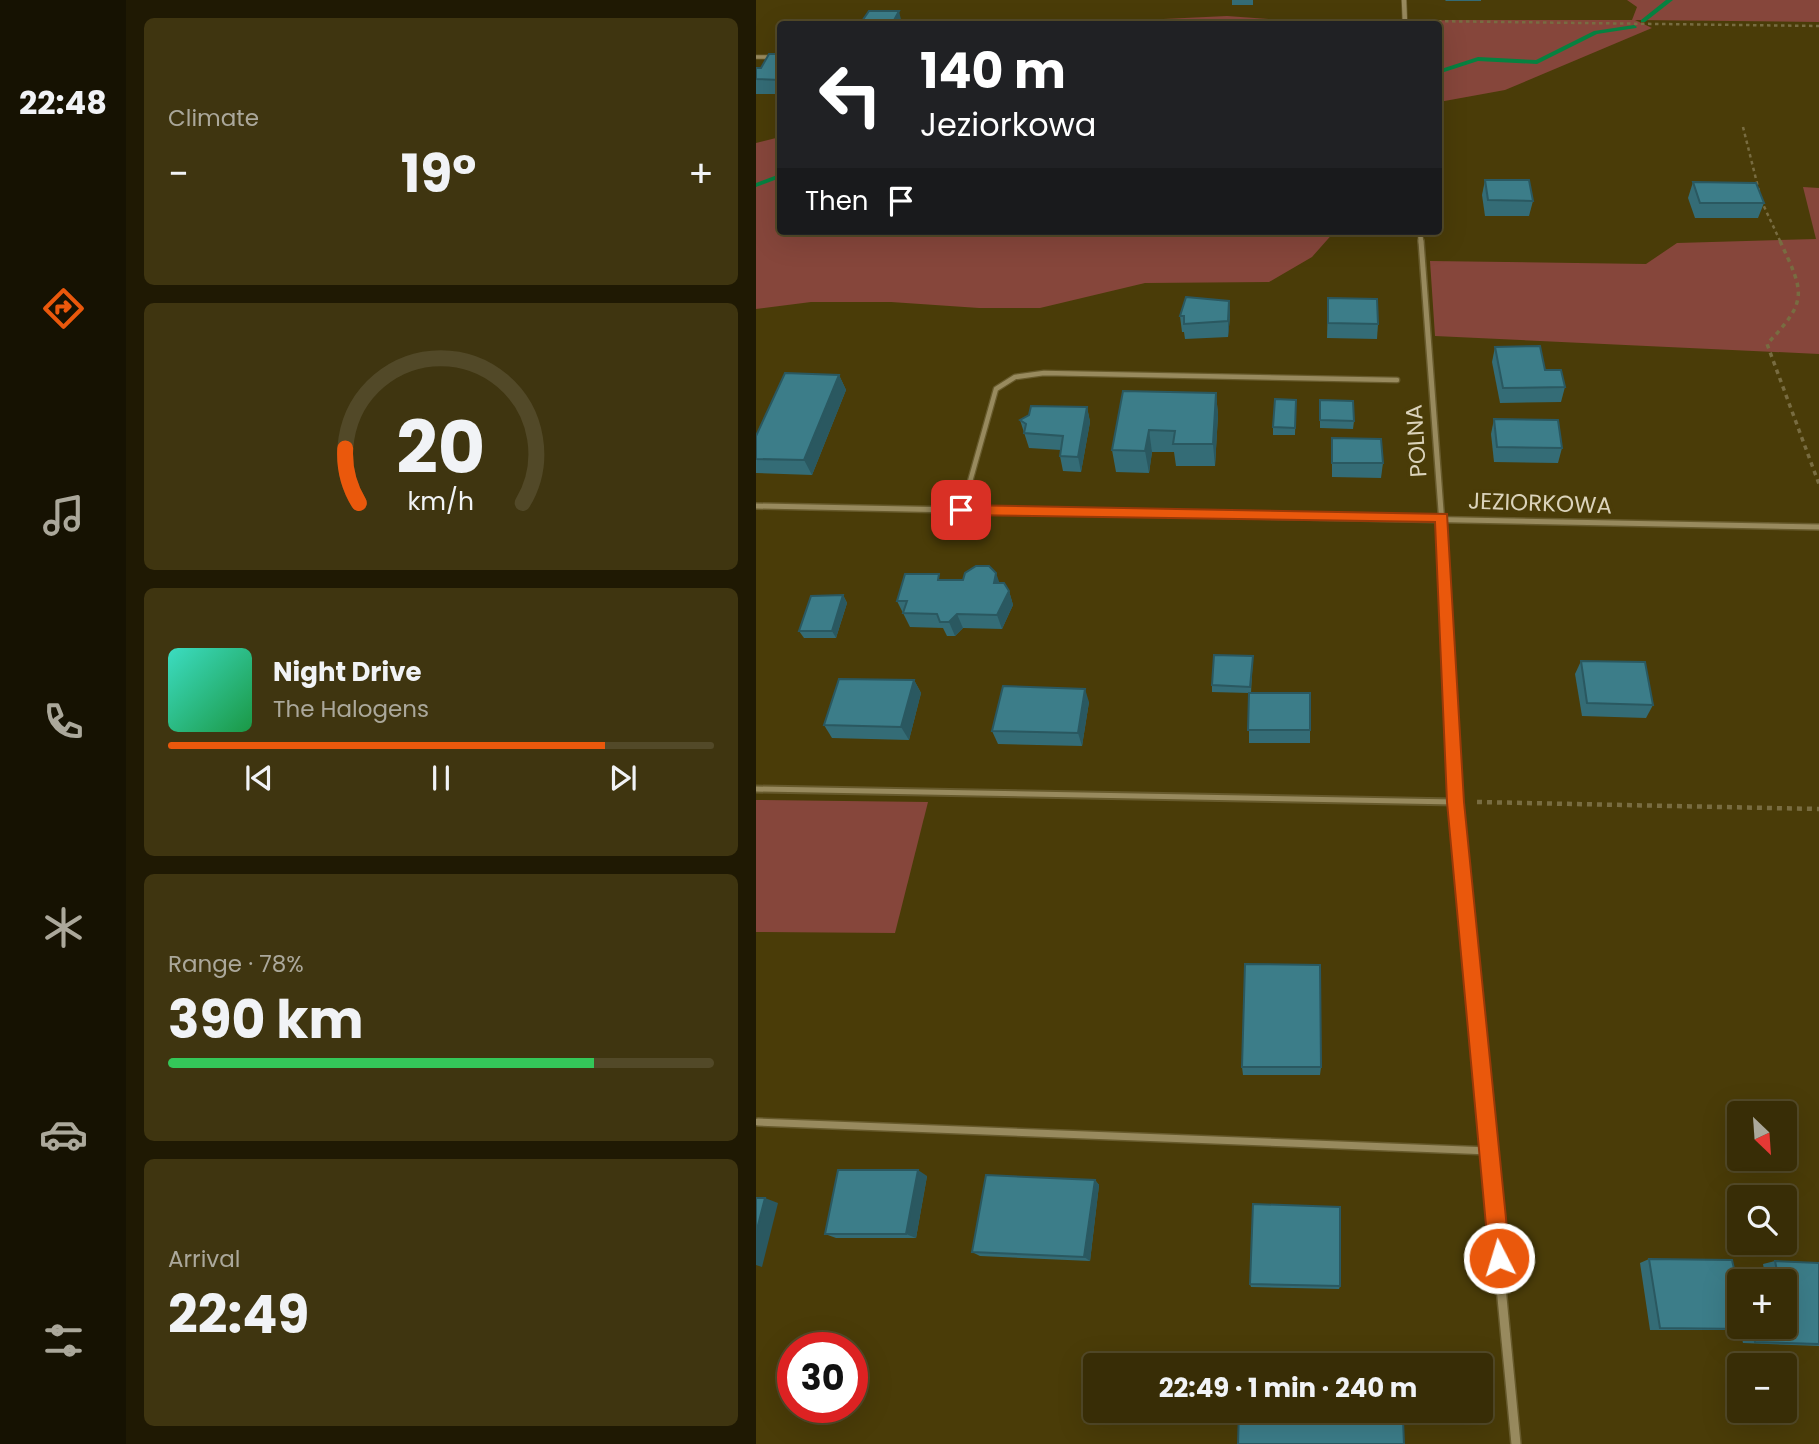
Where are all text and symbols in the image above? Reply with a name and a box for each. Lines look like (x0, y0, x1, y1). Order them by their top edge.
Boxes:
text: 140 m (920, 37, 1066, 105)
icon: left (805, 49, 896, 140)
text: 22:48 (19, 80, 107, 125)
text: Climate (168, 102, 259, 134)
text: Jeziorkowa (920, 102, 1096, 147)
text: 19° (401, 137, 476, 210)
text: − (168, 147, 189, 200)
text: + (688, 147, 714, 200)
icon: arrive (882, 182, 920, 220)
text: Then (805, 183, 868, 219)
icon: directions (39, 284, 88, 333)
text: 20 (396, 397, 486, 498)
street label: POLNA (1397, 403, 1435, 479)
pin (931, 480, 991, 540)
text: km/h (408, 484, 474, 519)
street label: JEZIORKOWA (1468, 484, 1612, 522)
icon: music (39, 491, 88, 540)
icon: arrive (942, 491, 980, 529)
text: Night Drive (273, 654, 421, 690)
text: The Halogens (273, 693, 429, 725)
icon: phone (39, 697, 88, 746)
icon: previous (240, 759, 278, 797)
icon: pause (422, 759, 460, 797)
icon: next (604, 759, 642, 797)
icon: climate (39, 903, 88, 952)
text: Range · 78% (168, 948, 304, 980)
text: 390 km (168, 983, 364, 1056)
north arrow (1727, 1101, 1797, 1171)
map controls (1727, 1101, 1797, 1423)
icon: car (39, 1110, 88, 1159)
button: search (1727, 1185, 1797, 1255)
position arrow (1462, 1221, 1536, 1295)
text: Arrival (168, 1243, 240, 1275)
button: + (1727, 1269, 1797, 1339)
text: 22:49 (168, 1278, 309, 1351)
icon: filters (39, 1316, 88, 1365)
speed limit sign: 30 (777, 1332, 868, 1423)
button: − (1727, 1353, 1797, 1423)
text: 22:49 · 1 min · 240 m (1159, 1370, 1417, 1406)

